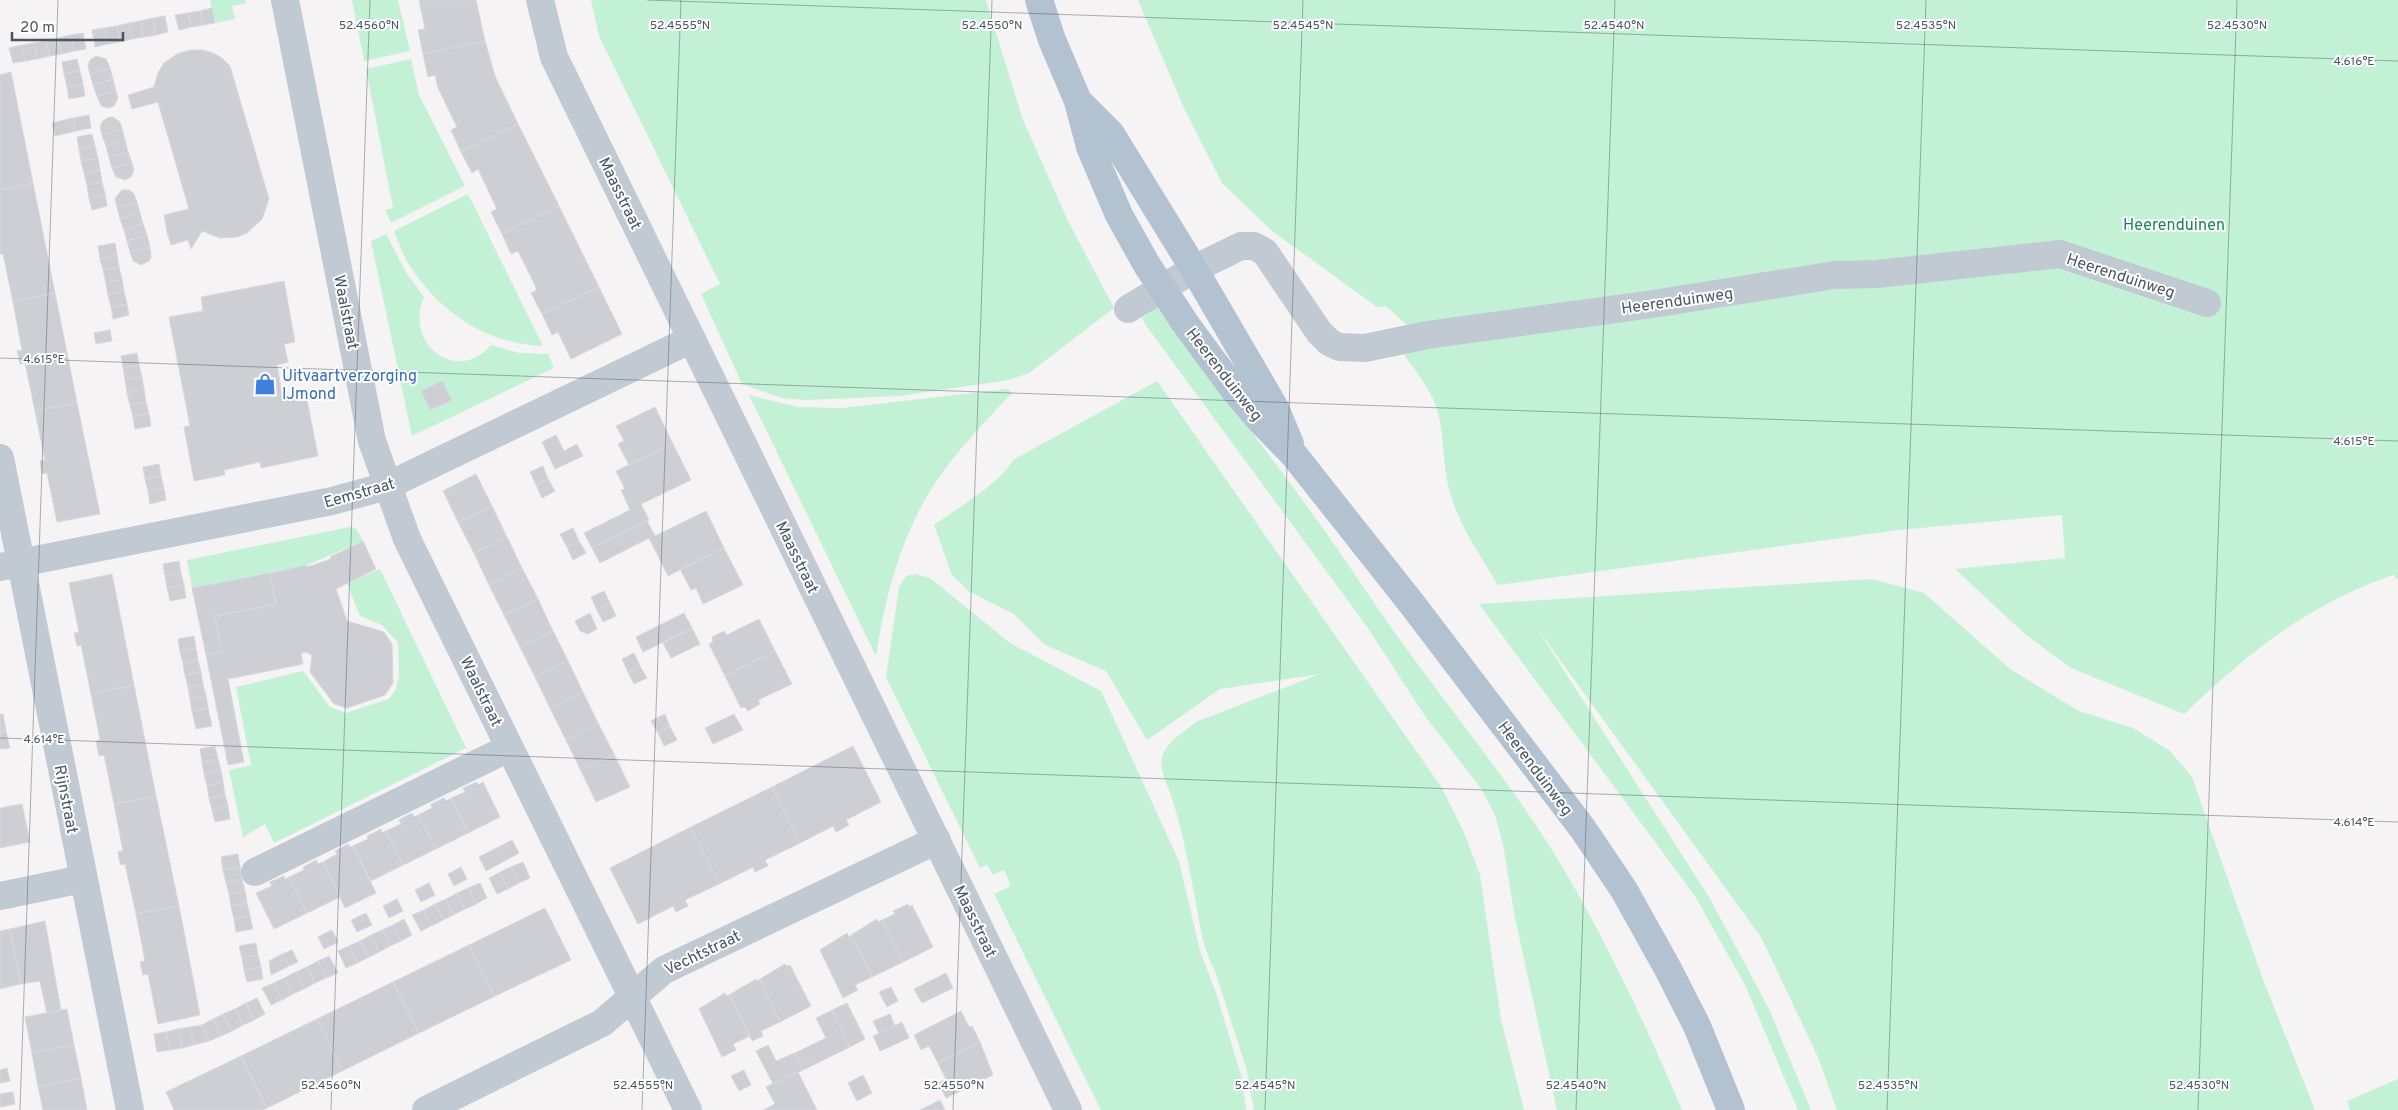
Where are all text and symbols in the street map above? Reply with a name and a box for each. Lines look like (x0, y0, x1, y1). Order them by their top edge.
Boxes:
scale bar (12, 10, 124, 42)
text: 52.4560°N (339, 18, 399, 34)
text: 52.4555°N (650, 18, 710, 34)
text: 52.4550°N (962, 18, 1022, 34)
text: 52.4545°N (1273, 18, 1333, 34)
text: 52.4540°N (1583, 18, 1645, 34)
text: 52.4535°N (1896, 18, 1956, 34)
text: 52.4530°N (2207, 18, 2267, 34)
text: 20 m (20, 19, 55, 38)
text: 4.616°E (2333, 54, 2375, 70)
street label: Maasstraat (593, 154, 645, 233)
park label: Heerenduinen (2123, 216, 2225, 236)
street label: Heerenduinweg (2064, 250, 2177, 304)
street label: Waalstraat (328, 273, 362, 351)
street label: Heerenduinweg (1620, 284, 1735, 320)
street label: Heerenduinweg (1181, 325, 1266, 426)
text: 4.615°E (23, 352, 65, 368)
place label: Uitvaartverzorging IJmond (282, 367, 417, 405)
shop icon: Uitvaartverzorging IJmond (252, 371, 278, 397)
text: 4.615°E (2333, 434, 2375, 450)
street label: Eemstraat (322, 474, 397, 514)
street label: Maasstraat (770, 518, 822, 597)
street label: Waalstraat (455, 654, 506, 730)
street label: Heerenduinweg (1492, 718, 1576, 820)
text: 4.614°E (23, 732, 65, 748)
street label: Rijnstraat (49, 763, 81, 835)
text: 4.614°E (2333, 815, 2375, 831)
street label: Maasstraat (948, 882, 1000, 961)
street label: Vechtstraat (662, 927, 744, 981)
text: 52.4560°N (301, 1078, 361, 1094)
text: 52.4555°N (613, 1078, 673, 1094)
text: 52.4550°N (924, 1078, 984, 1094)
text: 52.4545°N (1235, 1078, 1295, 1094)
text: 52.4540°N (1545, 1078, 1607, 1094)
text: 52.4535°N (1858, 1078, 1918, 1094)
text: 52.4530°N (2169, 1078, 2229, 1094)

